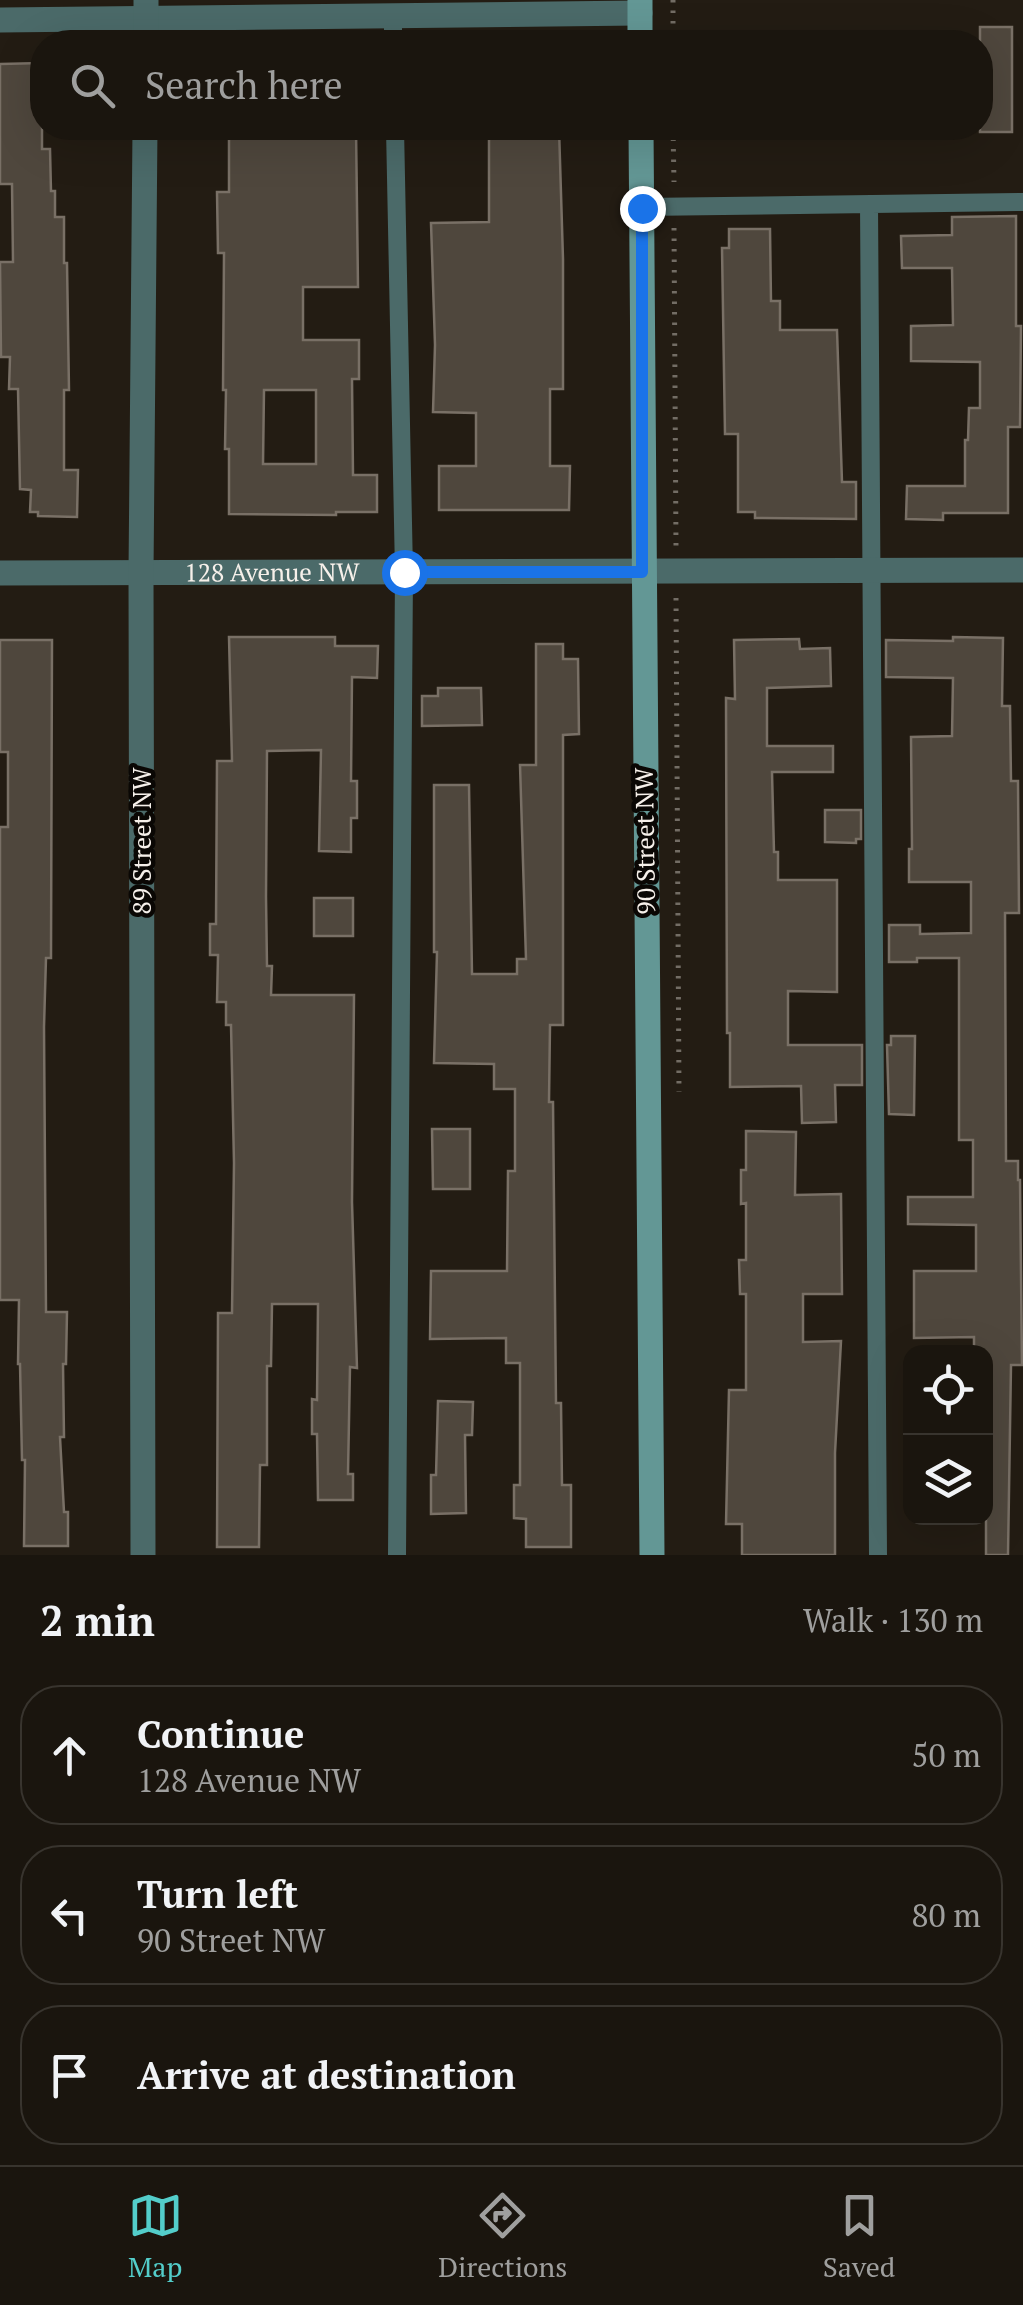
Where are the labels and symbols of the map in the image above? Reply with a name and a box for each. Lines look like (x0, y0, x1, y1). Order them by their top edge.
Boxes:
route end (620, 186, 666, 232)
route start (382, 550, 428, 596)
street label: 128 Avenue NW (184, 555, 360, 588)
street label: 89 Street NW (125, 767, 158, 915)
street label: 90 Street NW (627, 767, 662, 915)

